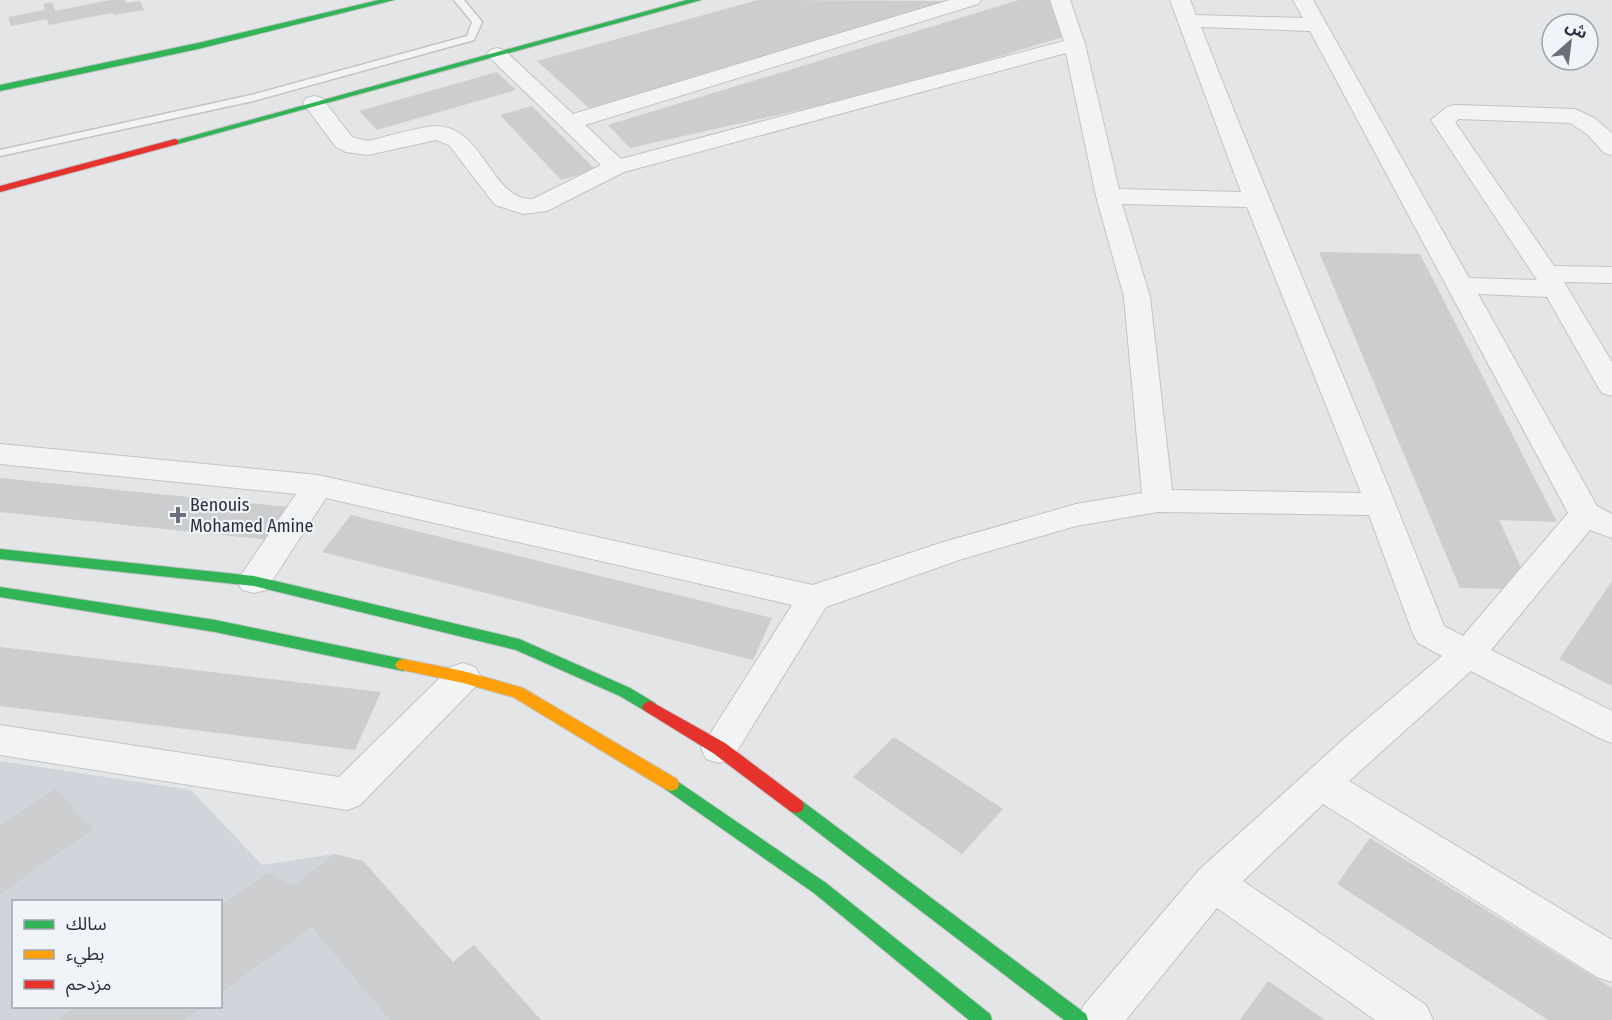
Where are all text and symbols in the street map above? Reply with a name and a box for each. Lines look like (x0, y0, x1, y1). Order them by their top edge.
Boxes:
north arrow (1540, 12, 1600, 72)
text: ش (1563, 16, 1591, 43)
place label: Benouis Mohamed Amine (190, 494, 314, 537)
marker: Benouis Mohamed Amine (171, 508, 185, 522)
legend (12, 900, 222, 1008)
text: سالك (66, 913, 107, 935)
text: بطيء (66, 943, 104, 967)
text: مزدحم (66, 973, 111, 997)

